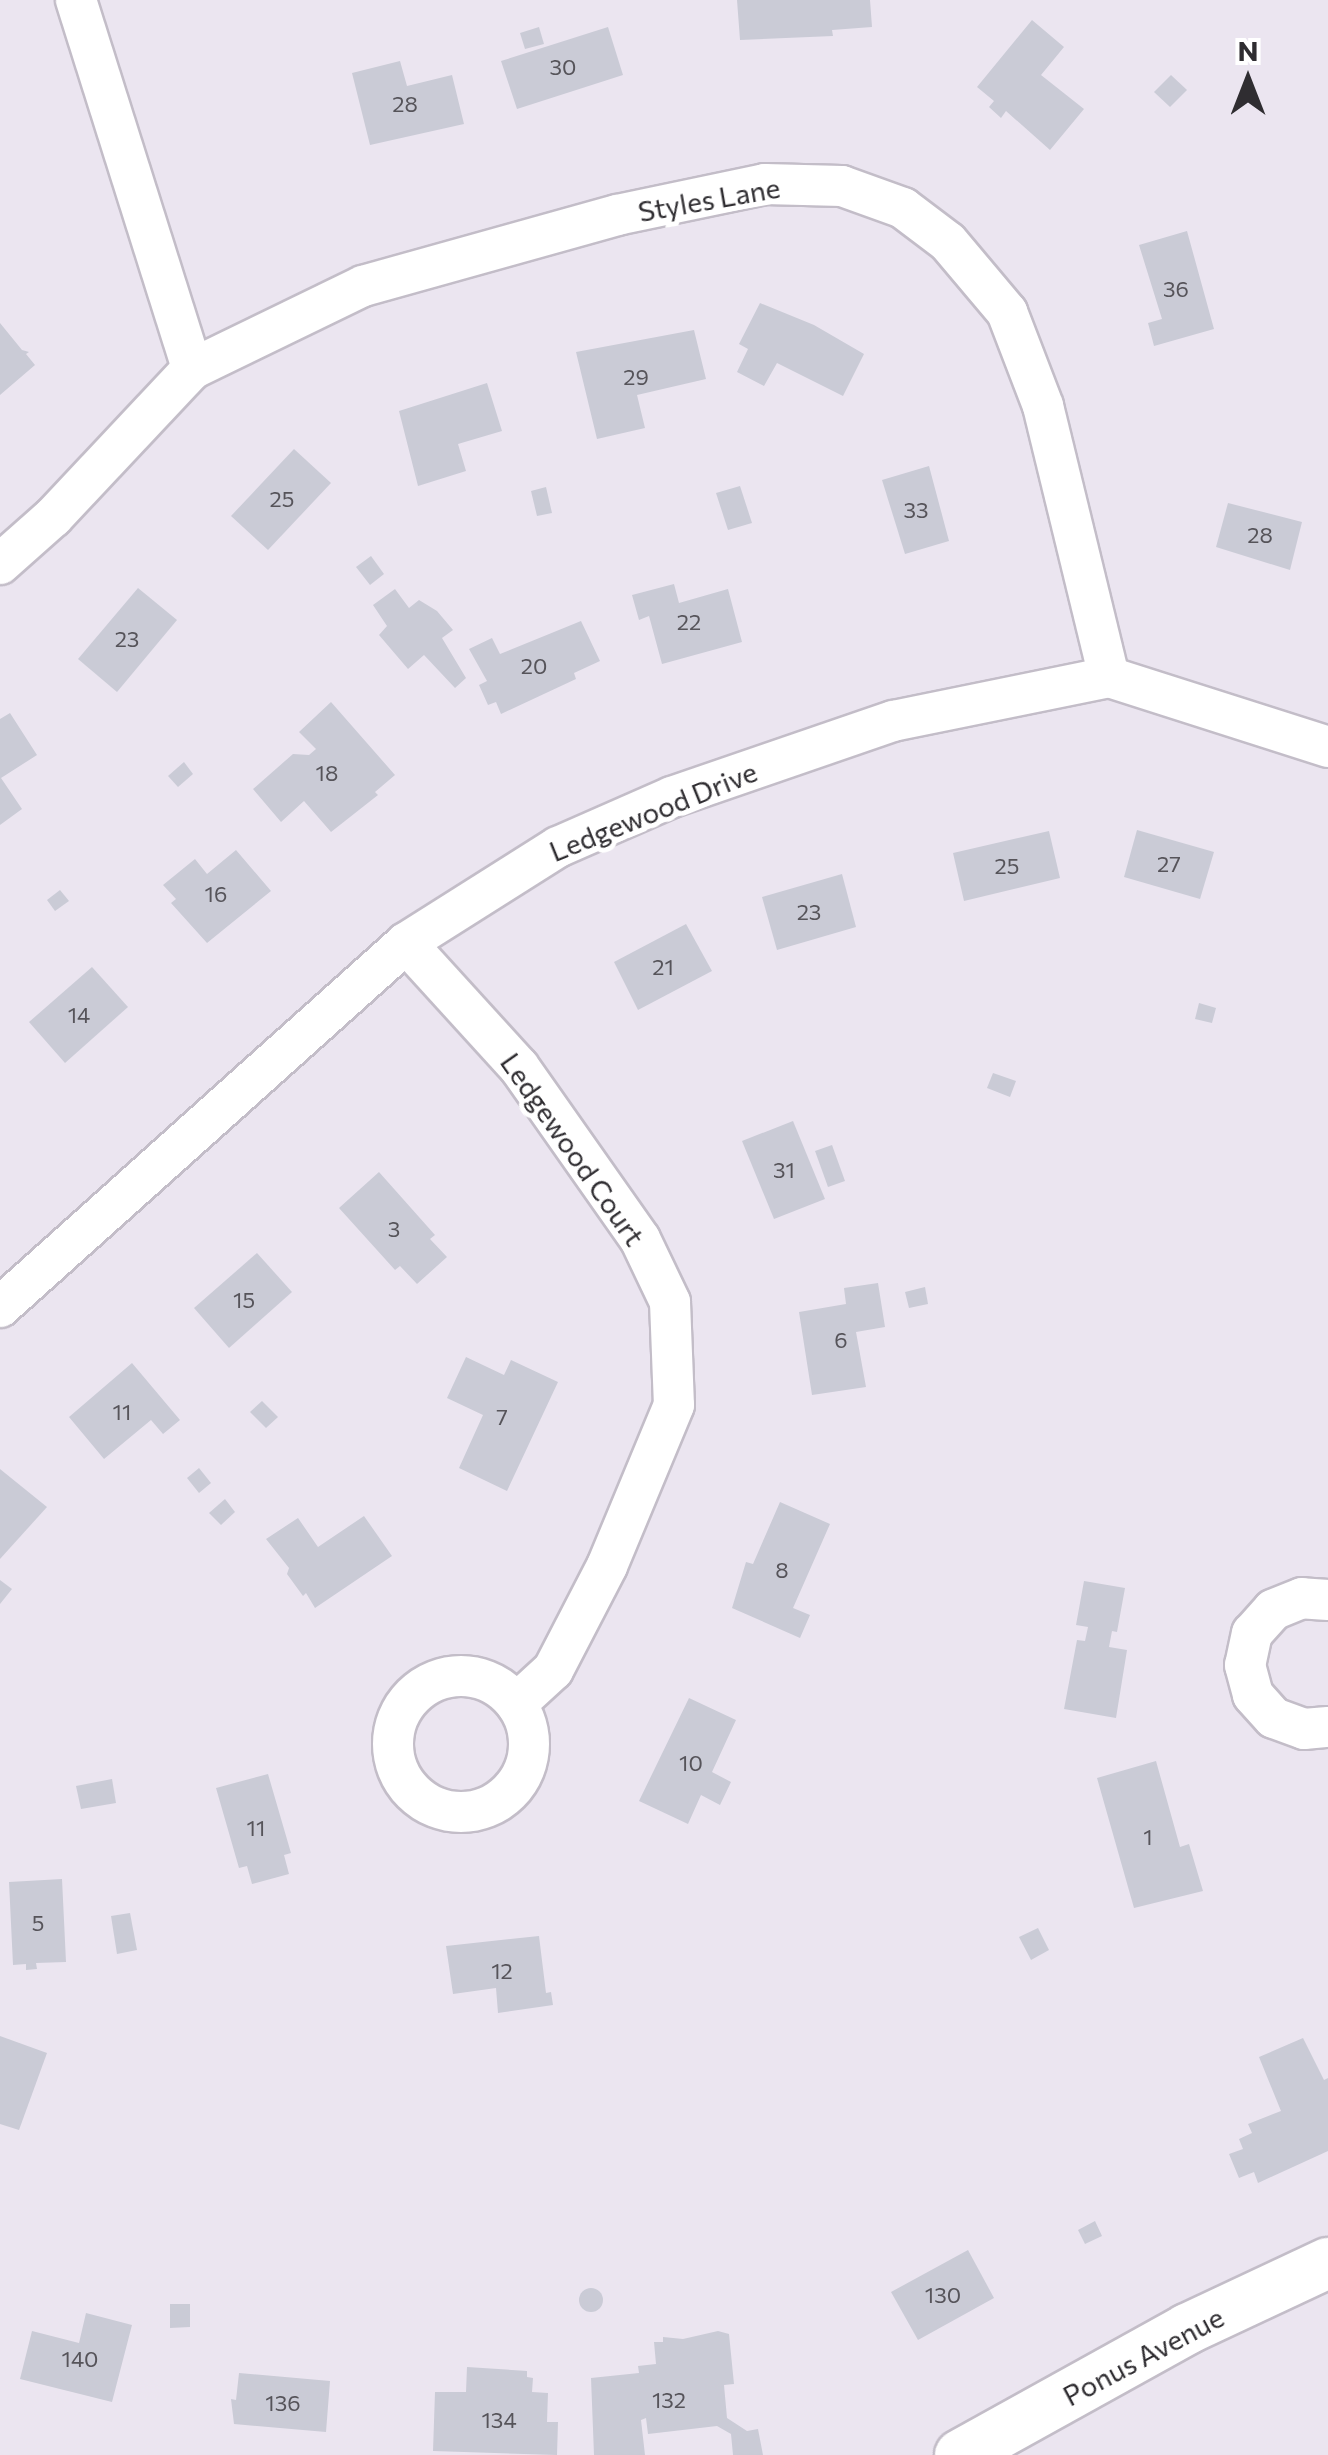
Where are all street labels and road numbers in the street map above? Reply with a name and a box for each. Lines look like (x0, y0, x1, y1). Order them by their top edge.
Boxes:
street label: Styles Lane (635, 170, 783, 228)
street label: Ledgewood Drive (544, 754, 762, 868)
street label: Ledgewood Court (494, 1046, 652, 1252)
street label: Ponus Avenue (1057, 2300, 1229, 2412)

